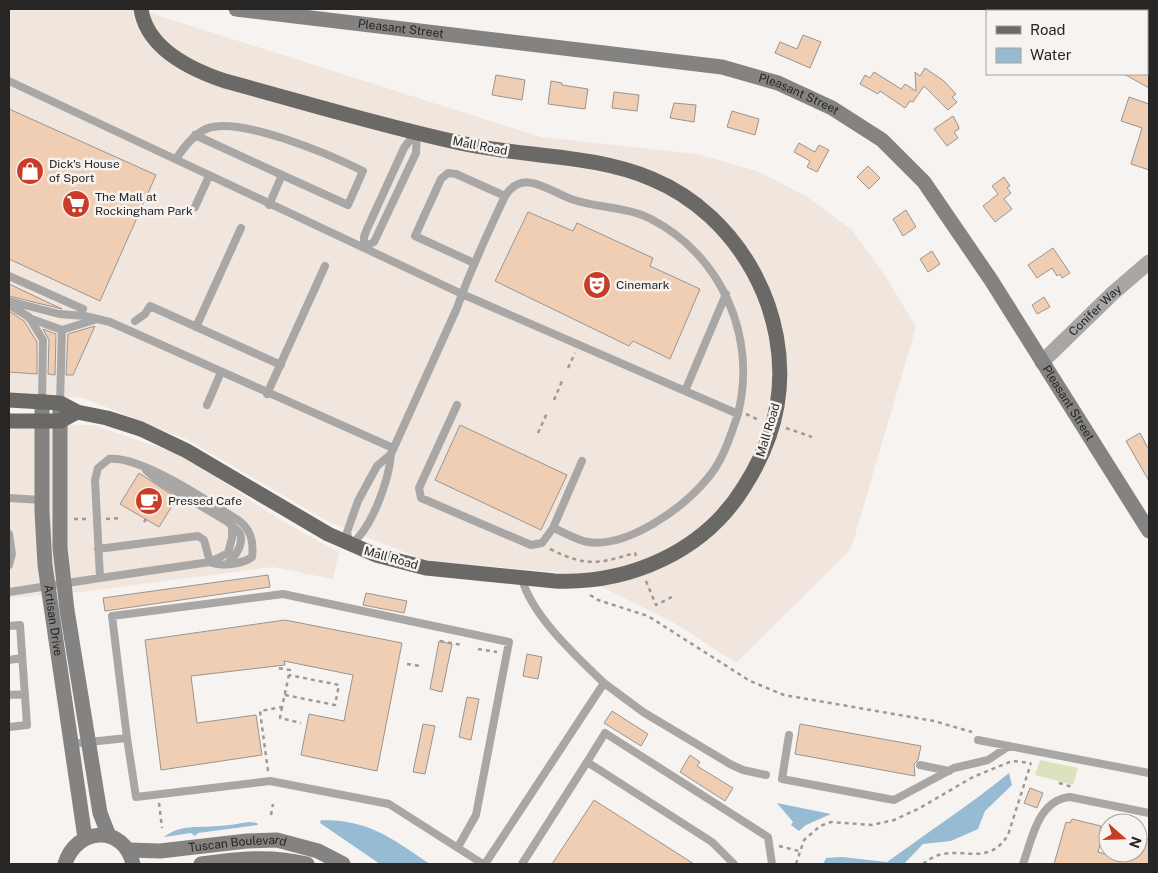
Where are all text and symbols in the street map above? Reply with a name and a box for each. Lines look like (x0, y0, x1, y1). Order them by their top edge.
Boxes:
legend (986, 10, 1148, 75)
street label: Pleasant Street (357, 17, 445, 41)
text: Road (1030, 21, 1066, 38)
text: Water (1030, 46, 1072, 63)
street label: Pleasant Street (757, 71, 842, 118)
street label: Mall Road (451, 134, 509, 158)
shop icon: Dick's House of Sport (15, 156, 45, 186)
place label: Dick's House of Sport (49, 157, 120, 185)
supermarket icon: The Mall at Rockingham Park (61, 189, 91, 219)
place label: The Mall at Rockingham Park (95, 190, 193, 218)
theatre icon: Cinemark (582, 270, 612, 300)
place label: Cinemark (616, 278, 670, 292)
street label: Conifer Way (1066, 282, 1125, 339)
street label: Pleasant Street (1039, 363, 1098, 444)
street label: Mall Road (753, 401, 783, 459)
cafe icon: Pressed Cafe (134, 486, 164, 516)
place label: Pressed Cafe (168, 494, 242, 508)
street label: Mall Road (362, 544, 420, 572)
street label: Artisan Drive (41, 584, 65, 657)
north arrow (1098, 813, 1148, 863)
street label: Tuscan Boulevard (188, 833, 288, 855)
text: N (1126, 835, 1145, 850)

